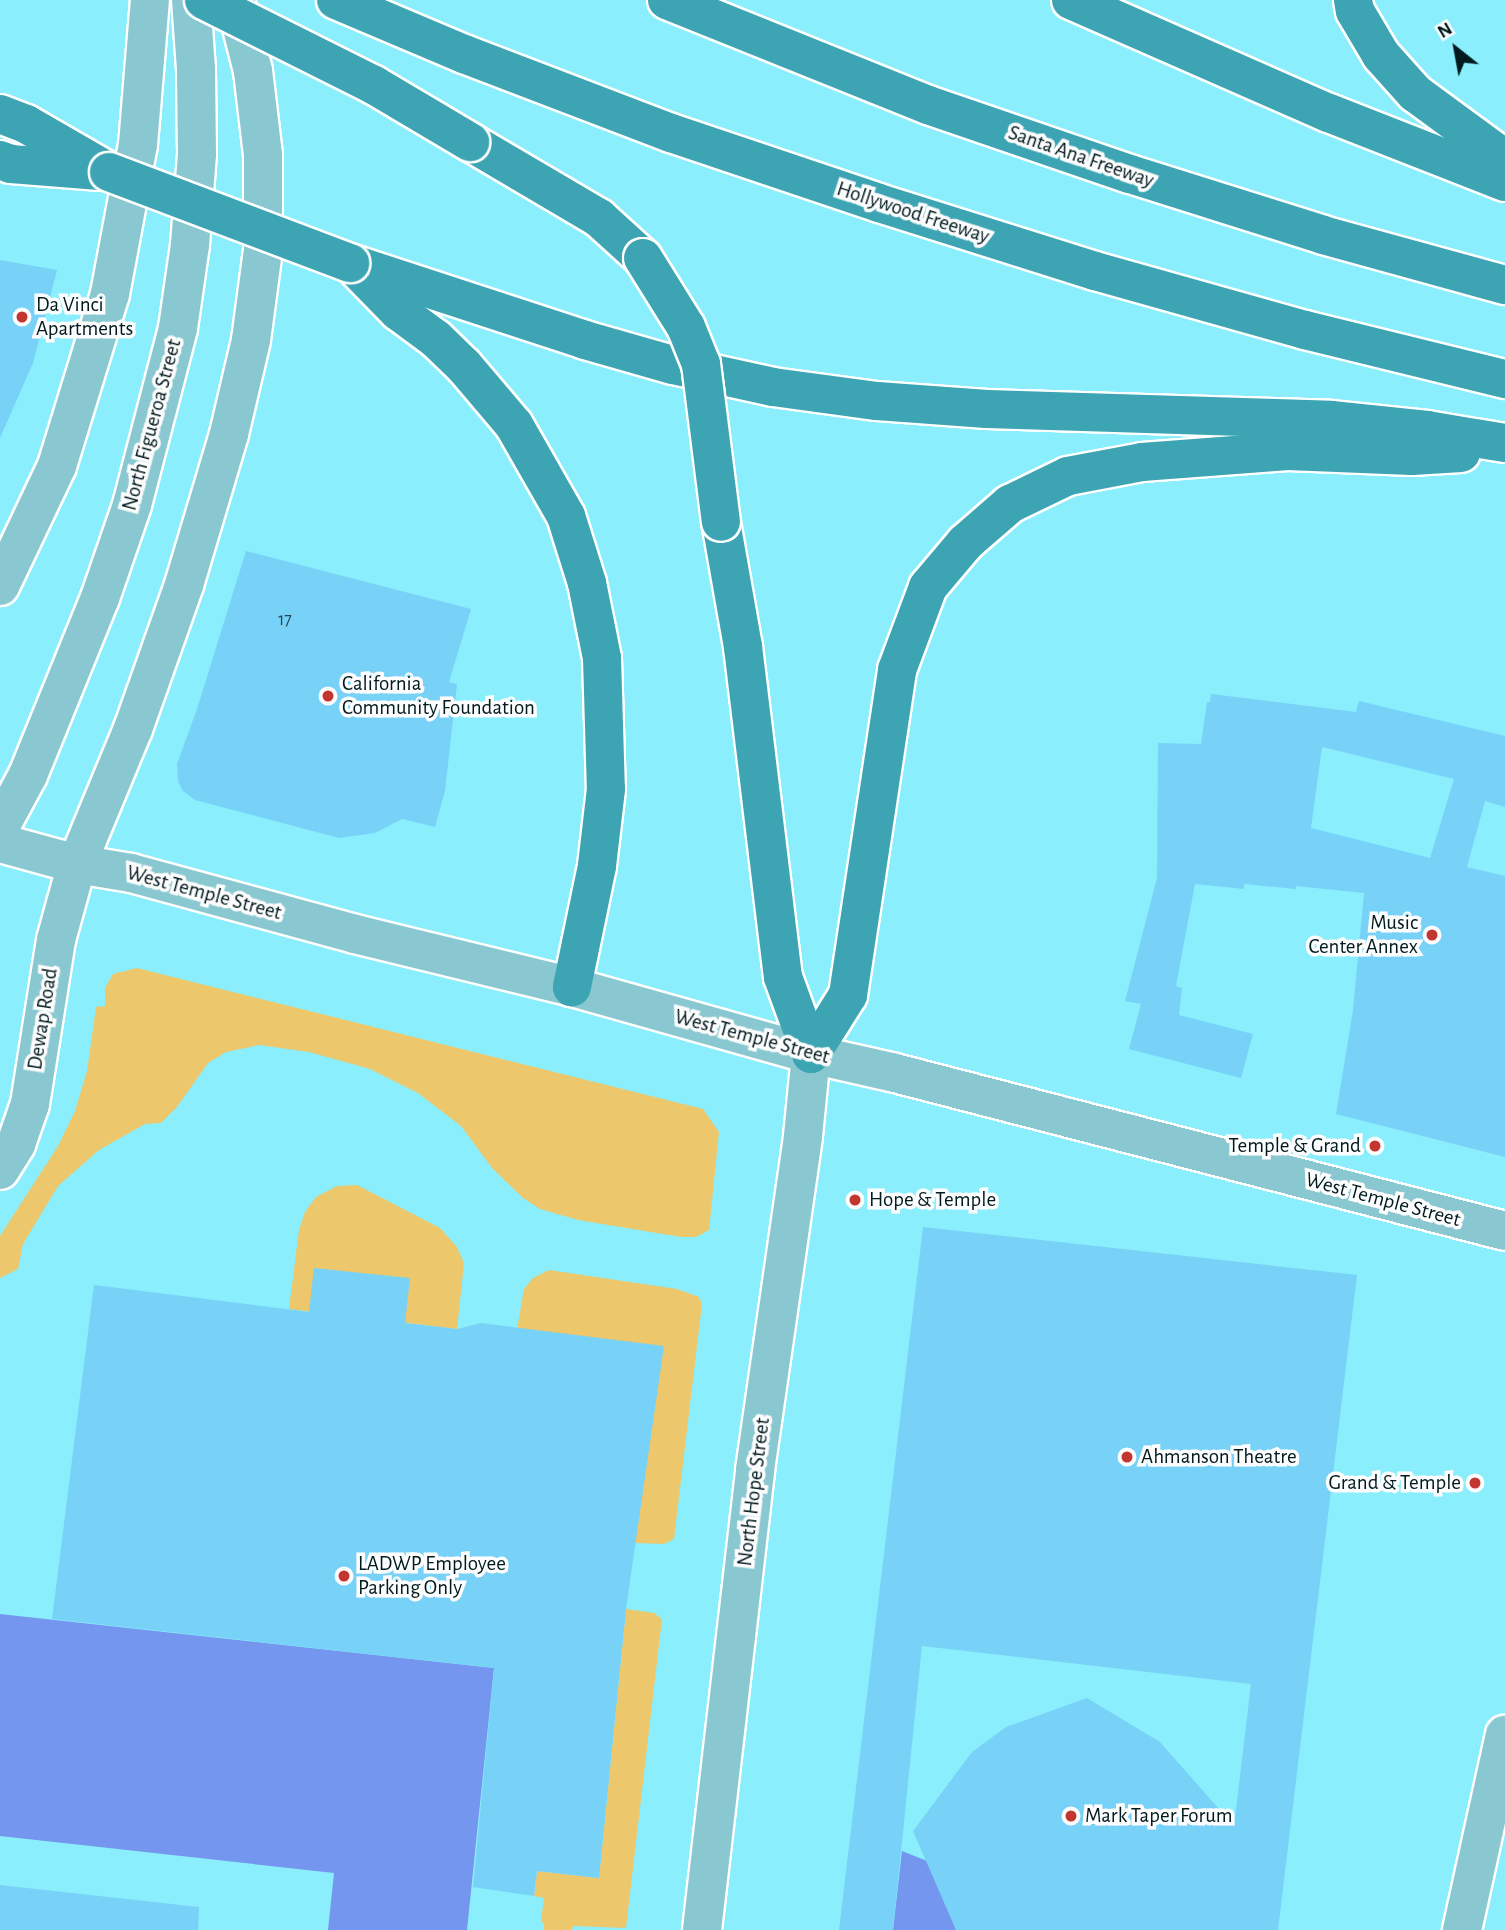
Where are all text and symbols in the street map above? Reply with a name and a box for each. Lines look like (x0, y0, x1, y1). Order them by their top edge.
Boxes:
north arrow (1421, 14, 1491, 84)
text: N (1434, 19, 1455, 42)
street label: Santa Ana Freeway (1005, 120, 1157, 194)
street label: Hollywood Freeway (833, 176, 993, 250)
place label: Da Vinci Apartments (36, 292, 133, 342)
marker: Da Vinci Apartments (14, 309, 30, 325)
street label: North Figueroa Street (117, 337, 187, 513)
house number: 17 (278, 609, 292, 631)
place label: California Community Foundation (342, 671, 535, 721)
marker: California Community Foundation (320, 688, 336, 704)
street label: West Temple Street (124, 860, 284, 926)
place label: Music Center Annex (1308, 910, 1418, 960)
marker: Music Center Annex (1424, 927, 1440, 943)
street label: Dewap Road (23, 966, 63, 1072)
street label: West Temple Street (672, 1004, 832, 1070)
place label: Temple & Grand (1229, 1133, 1361, 1159)
marker: Temple & Grand (1367, 1138, 1383, 1154)
street label: West Temple Street (1303, 1167, 1463, 1233)
place label: Hope & Temple (869, 1187, 996, 1213)
marker: Hope & Temple (847, 1192, 863, 1208)
street label: North Hope Street (732, 1416, 776, 1568)
place label: Ahmanson Theatre (1141, 1444, 1297, 1470)
marker: Ahmanson Theatre (1119, 1449, 1135, 1465)
place label: Grand & Temple (1329, 1470, 1461, 1496)
marker: Grand & Temple (1467, 1475, 1483, 1491)
place label: LADWP Employee Parking Only (358, 1551, 506, 1601)
marker: LADWP Employee Parking Only (336, 1568, 352, 1584)
place label: Mark Taper Forum (1085, 1803, 1232, 1829)
marker: Mark Taper Forum (1063, 1808, 1079, 1824)

